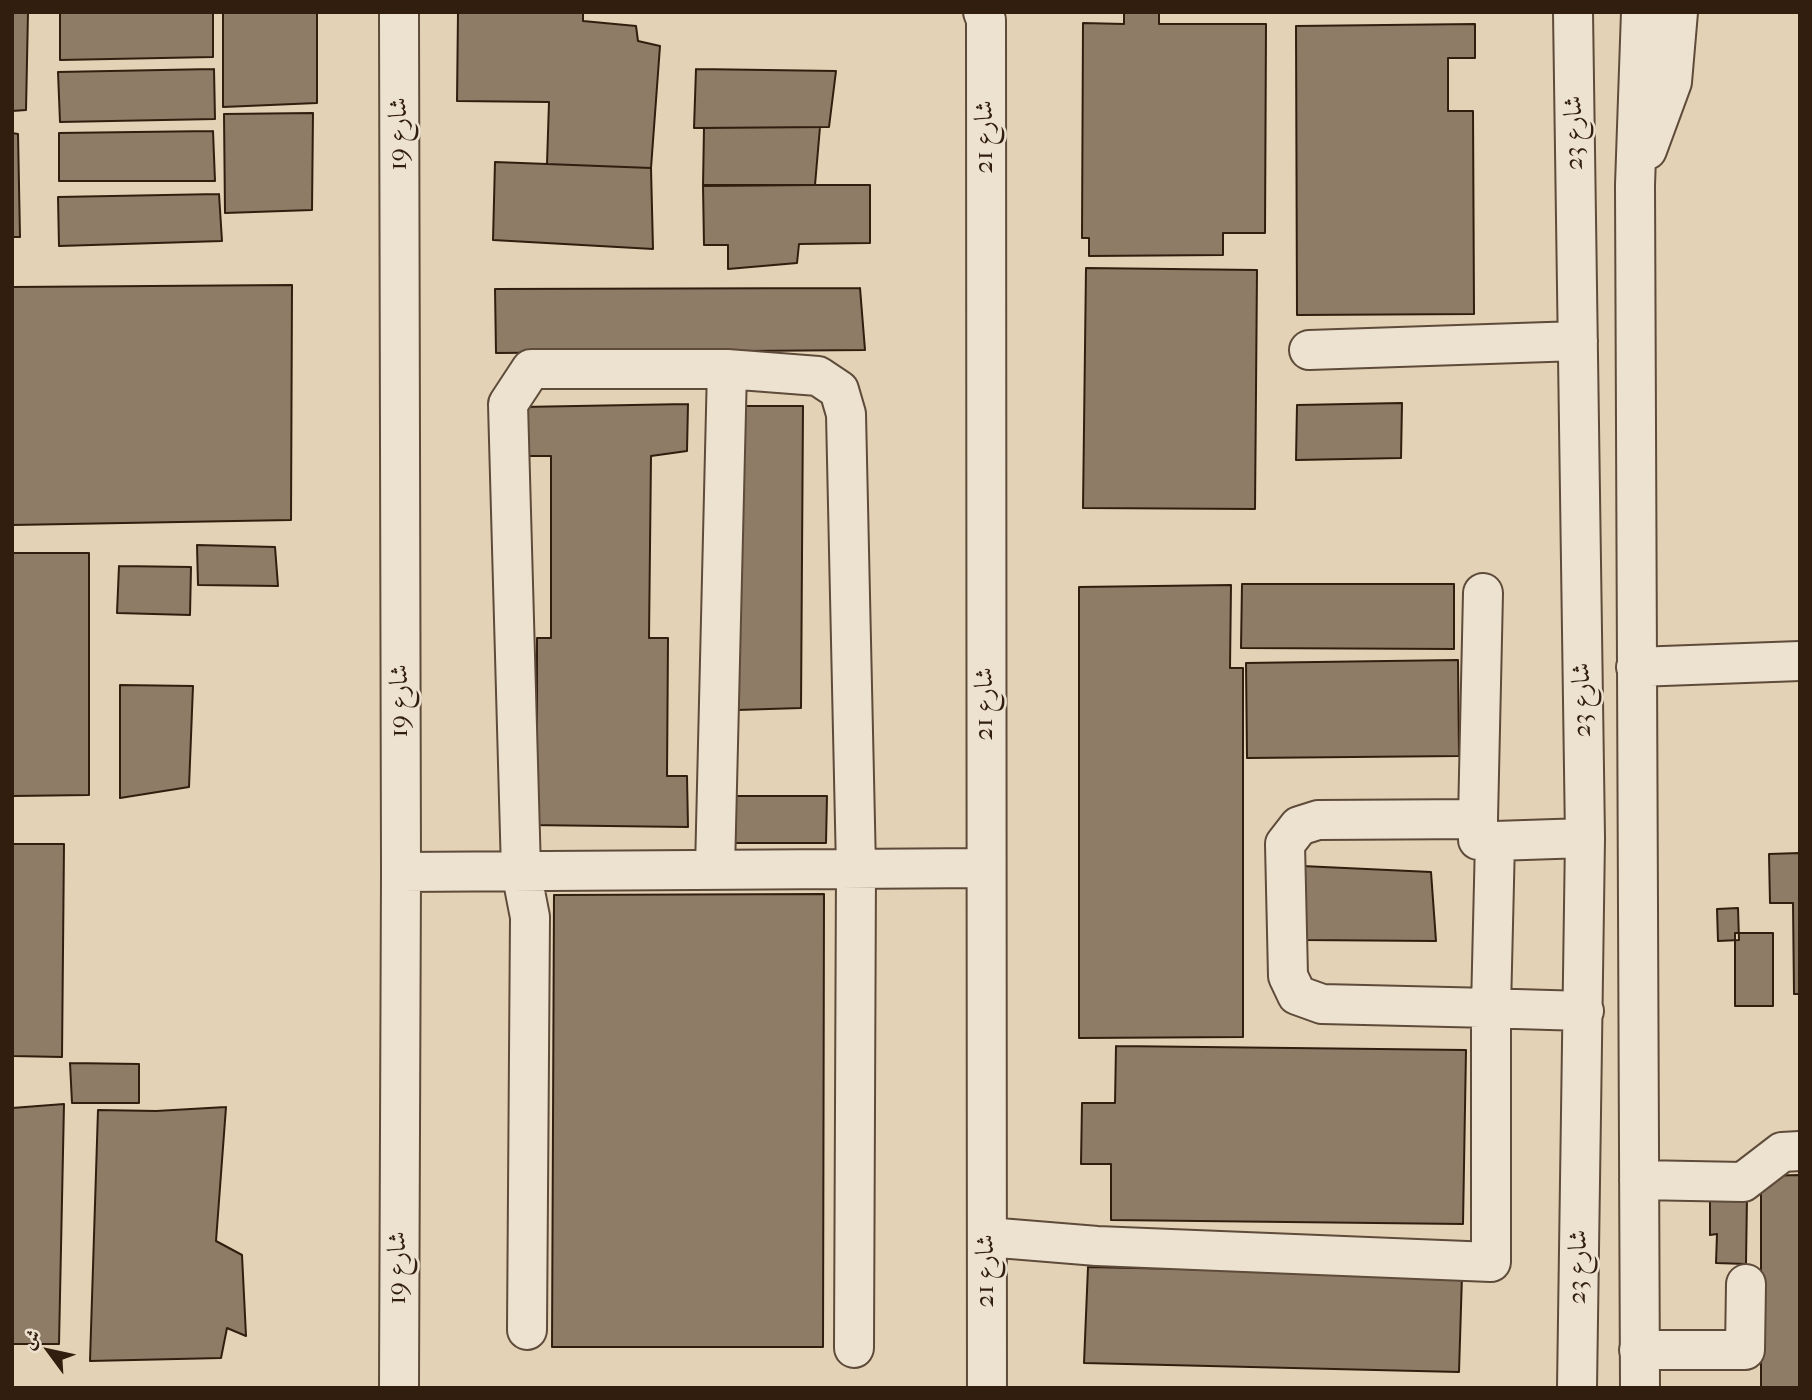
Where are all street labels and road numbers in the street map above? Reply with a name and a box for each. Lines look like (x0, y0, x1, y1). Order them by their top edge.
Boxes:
street label: شارع 23 (1559, 95, 1591, 171)
street label: شارع 19 (384, 97, 416, 171)
street label: شارع 21 (970, 100, 1002, 174)
street label: شارع 23 (1567, 662, 1599, 738)
street label: شارع 19 (385, 664, 417, 738)
street label: شارع 21 (970, 667, 1002, 741)
street label: شارع 23 (1563, 1229, 1595, 1305)
street label: شارع 19 (383, 1231, 415, 1305)
street label: شارع 21 (971, 1234, 1003, 1308)

